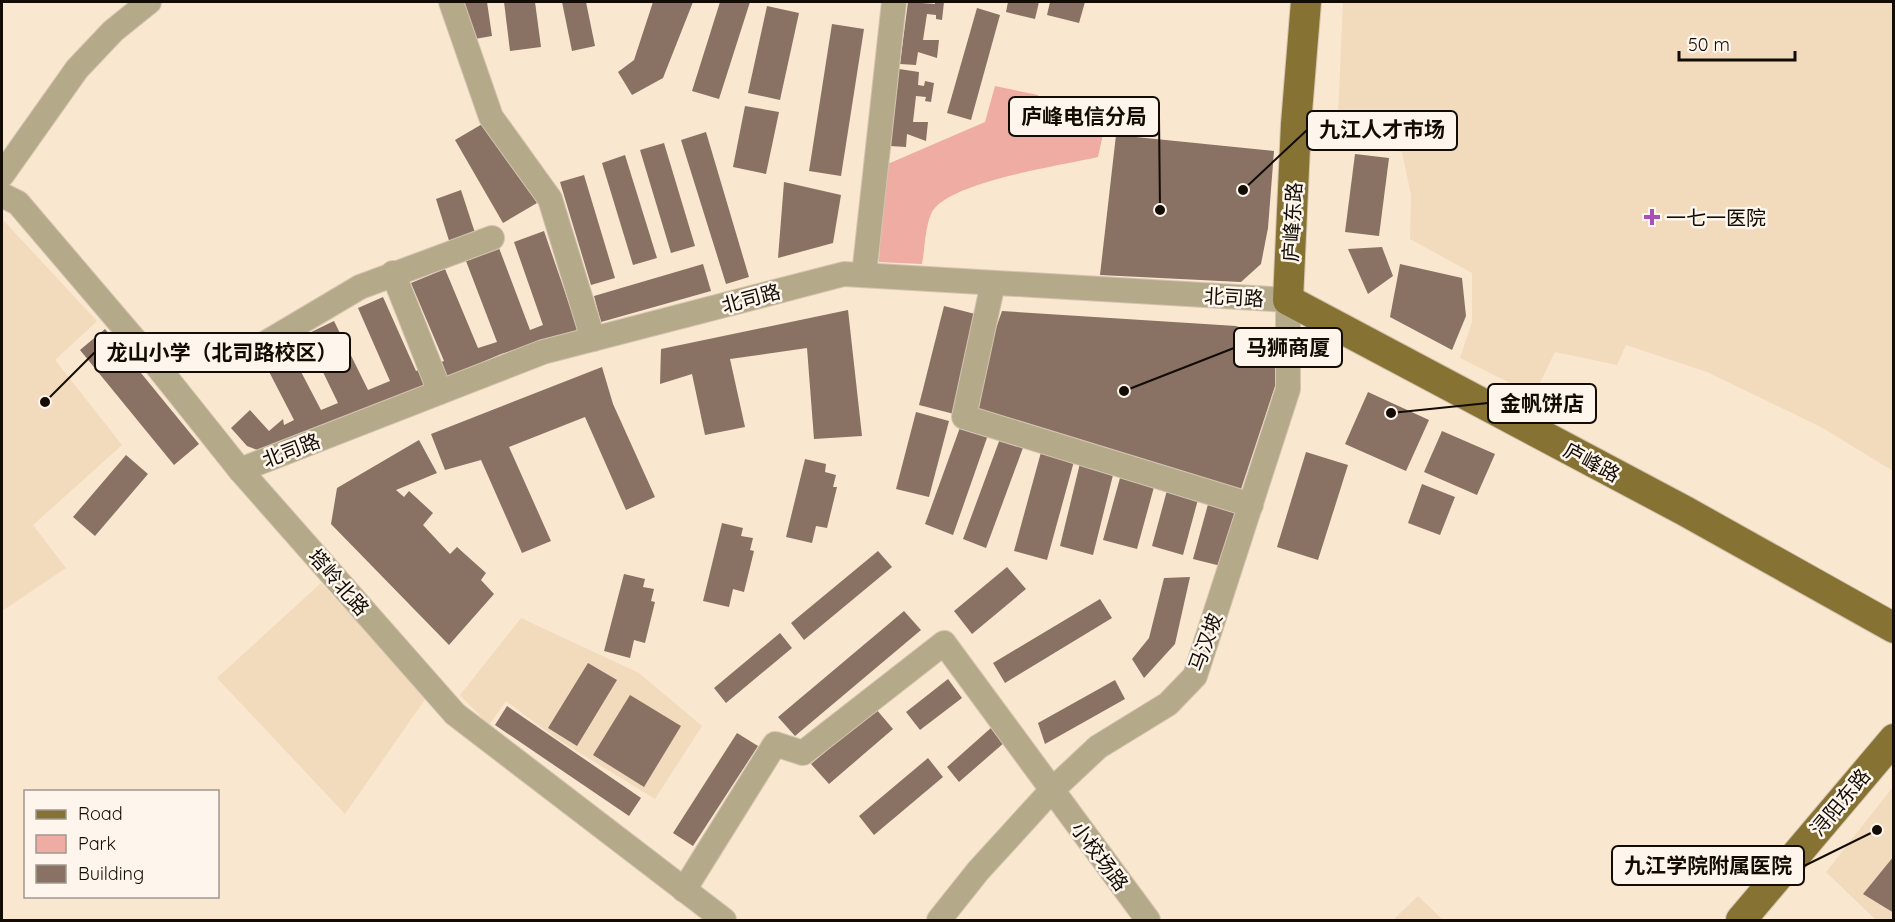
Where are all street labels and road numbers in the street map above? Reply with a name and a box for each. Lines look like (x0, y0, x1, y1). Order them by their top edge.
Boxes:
street label: 庐峰东路 (1277, 181, 1307, 263)
street label: 北司路 (719, 278, 783, 318)
street label: 北司路 (1203, 283, 1265, 311)
street label: 北司路 (259, 428, 323, 472)
street label: 庐峰路 (1560, 437, 1624, 487)
street label: 塔岭北路 (303, 544, 375, 620)
street label: 马汉坡 (1183, 610, 1227, 674)
street label: 浔阳东路 (1805, 763, 1875, 841)
street label: 小校场路 (1066, 817, 1134, 895)

